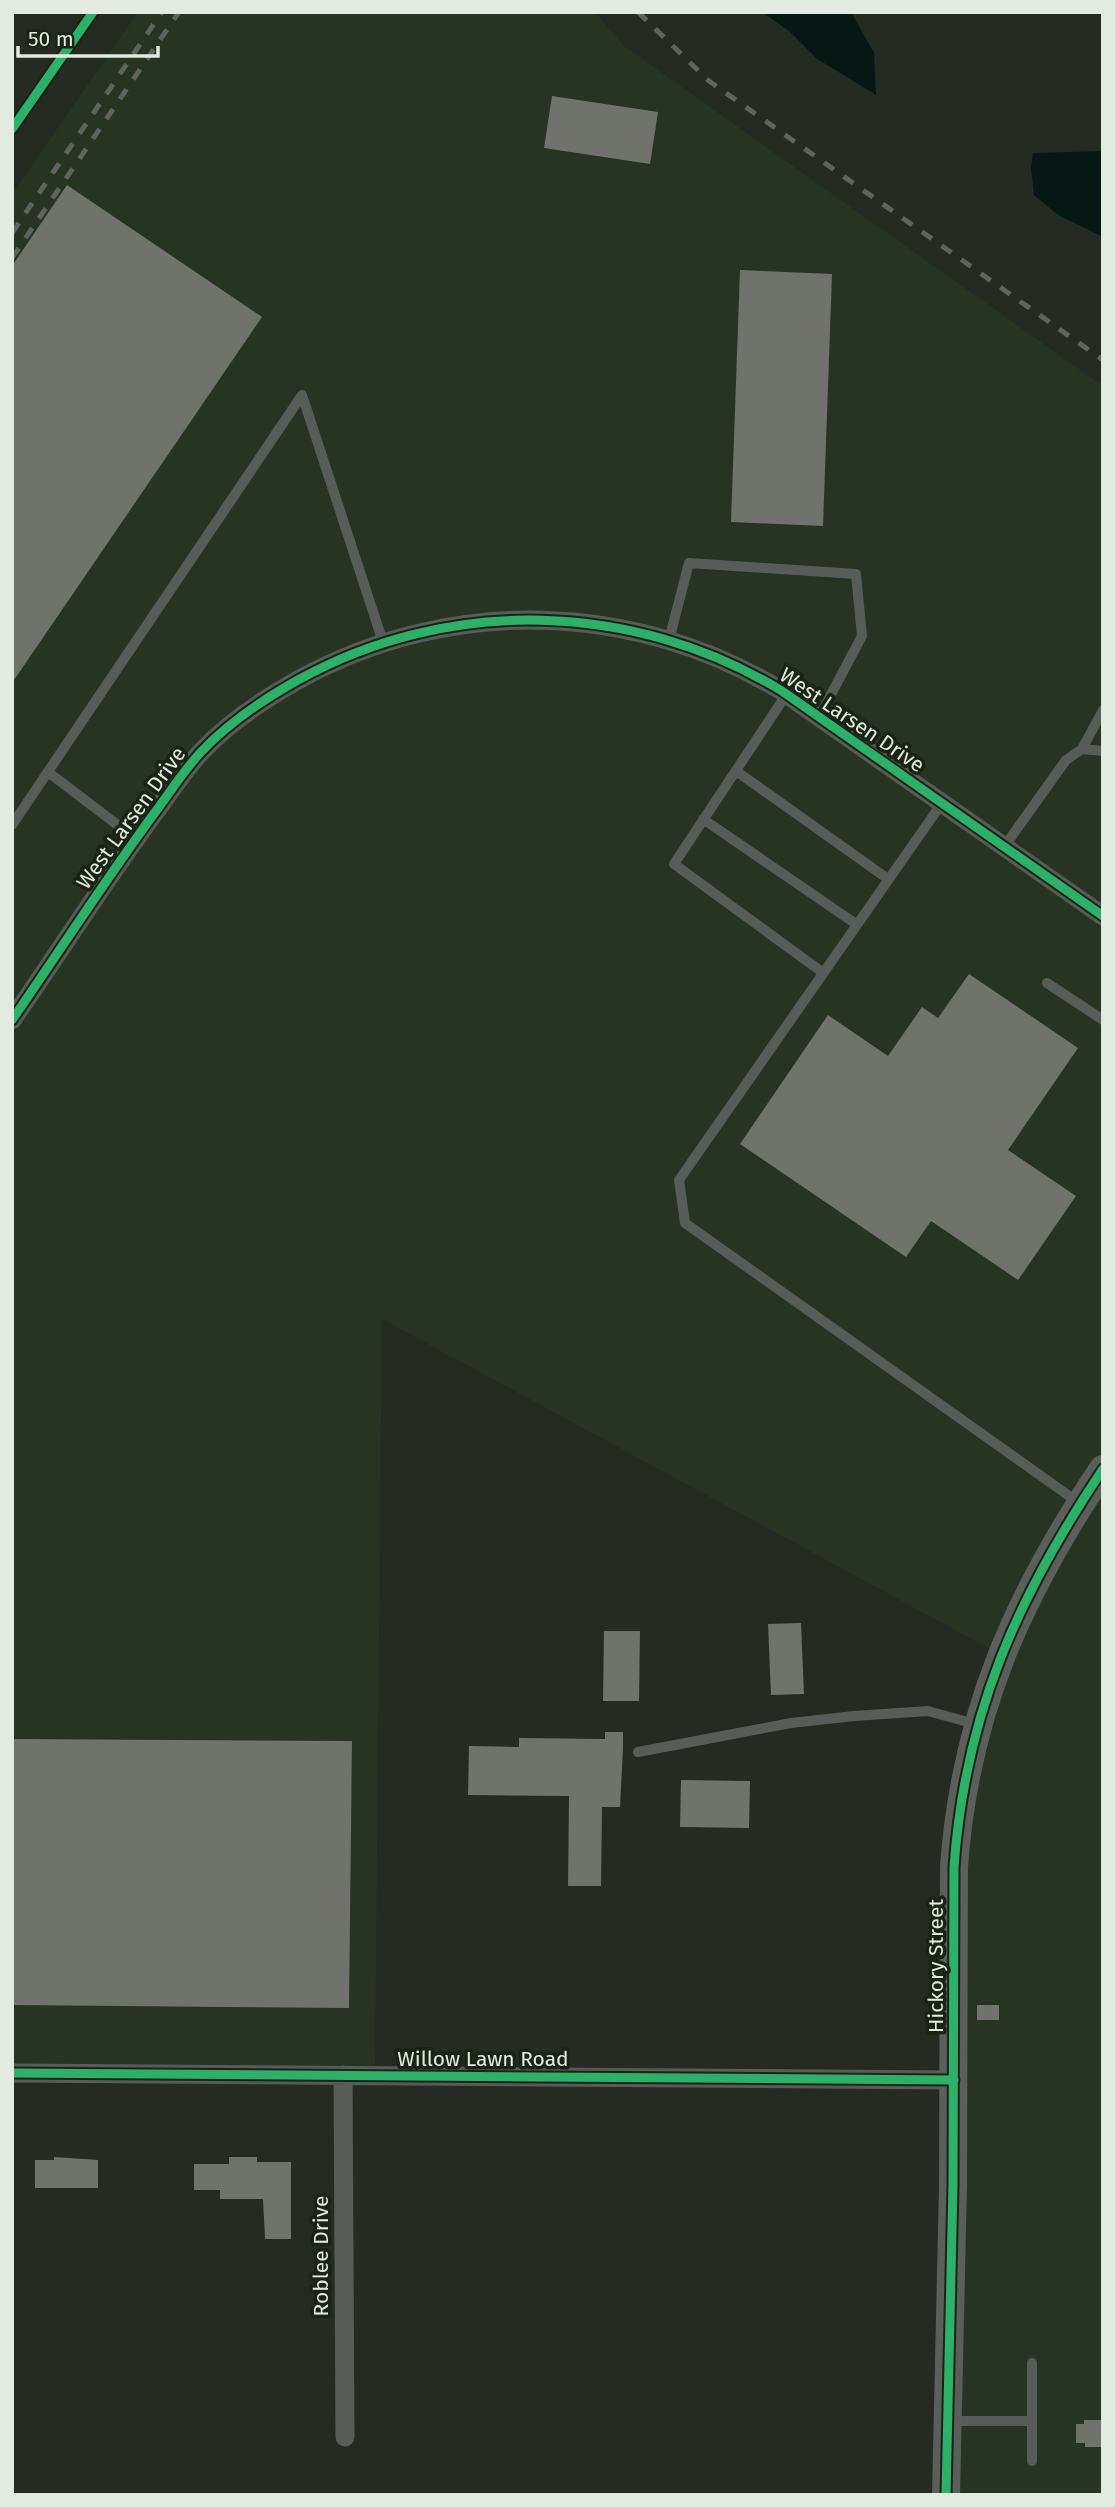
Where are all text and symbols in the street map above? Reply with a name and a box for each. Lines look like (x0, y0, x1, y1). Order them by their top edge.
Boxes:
scale bar (18, 14, 158, 58)
text: 50 m (28, 26, 74, 52)
street label: West Larsen Drive (775, 662, 929, 778)
street label: West Larsen Drive (71, 742, 191, 894)
street label: Hickory Street (923, 1899, 949, 2033)
street label: Willow Lawn Road (397, 2046, 569, 2072)
street label: Roblee Drive (308, 2196, 334, 2316)

